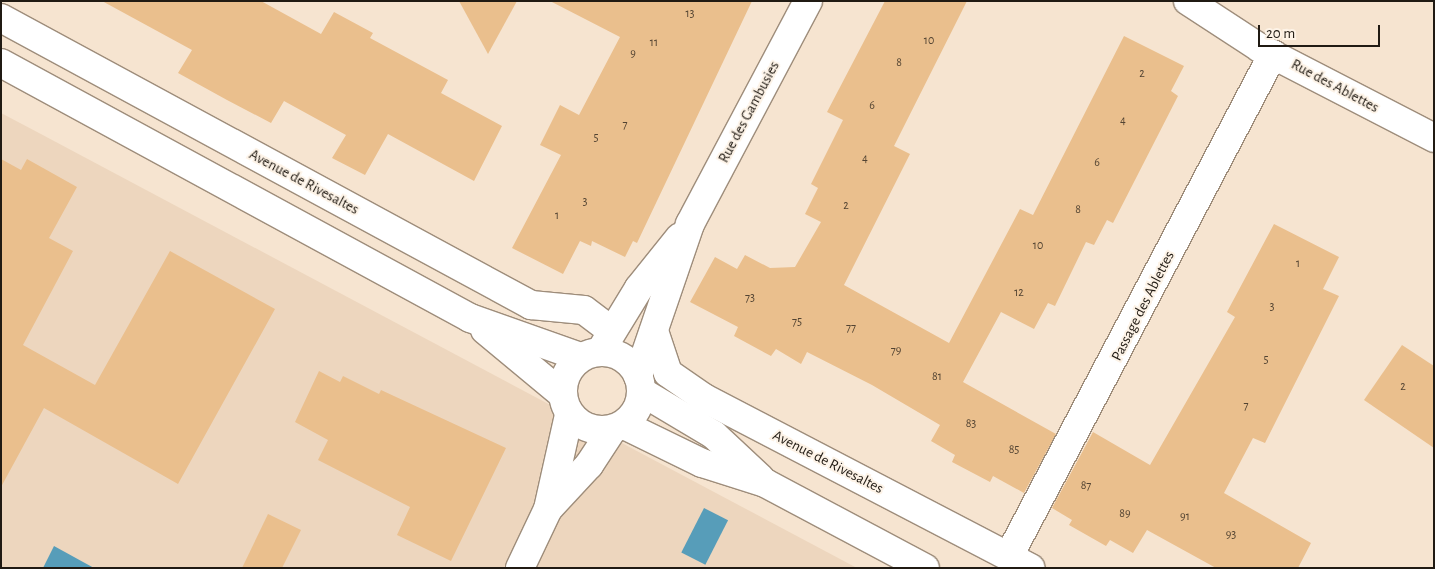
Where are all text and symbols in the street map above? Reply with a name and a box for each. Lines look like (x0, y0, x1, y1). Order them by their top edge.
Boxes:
house number: 13 (685, 7, 695, 21)
scale bar (1260, 15, 1382, 47)
text: 20 m (1266, 26, 1295, 41)
house number: 10 (924, 34, 934, 48)
house number: 11 (650, 36, 658, 50)
house number: 9 (630, 47, 636, 61)
street label: Rue des Ablettes (1288, 55, 1382, 117)
house number: 8 (896, 56, 902, 70)
street label: Rue des Gambusies (715, 58, 783, 166)
house number: 2 (1139, 67, 1145, 81)
house number: 6 (869, 99, 875, 113)
house number: 4 (1120, 114, 1126, 128)
house number: 7 (622, 118, 628, 132)
house number: 5 (593, 131, 599, 145)
street label: Avenue de Rivesaltes (246, 146, 362, 218)
house number: 4 (862, 152, 868, 166)
house number: 6 (1094, 156, 1100, 170)
house number: 3 (583, 195, 587, 209)
house number: 2 (843, 199, 849, 213)
house number: 8 (1075, 203, 1081, 217)
house number: 1 (555, 209, 559, 223)
house number: 10 (1033, 239, 1043, 253)
street label: Passage des Ablettes (1108, 248, 1178, 364)
house number: 1 (1296, 257, 1300, 271)
house number: 12 (1014, 286, 1024, 300)
house number: 73 (745, 291, 755, 305)
house number: 3 (1270, 300, 1274, 314)
house number: 75 (792, 315, 802, 329)
house number: 77 (846, 321, 856, 335)
house number: 79 (891, 344, 901, 358)
house number: 5 (1263, 353, 1269, 367)
house number: 81 (932, 370, 942, 384)
house number: 2 (1400, 380, 1406, 394)
house number: 7 (1243, 399, 1249, 413)
house number: 83 (966, 417, 976, 431)
street label: Avenue de Rivesaltes (770, 426, 886, 498)
house number: 85 (1009, 443, 1019, 457)
house number: 87 (1081, 479, 1091, 493)
house number: 89 (1119, 507, 1131, 521)
house number: 91 (1180, 510, 1190, 524)
house number: 93 (1226, 528, 1236, 542)

